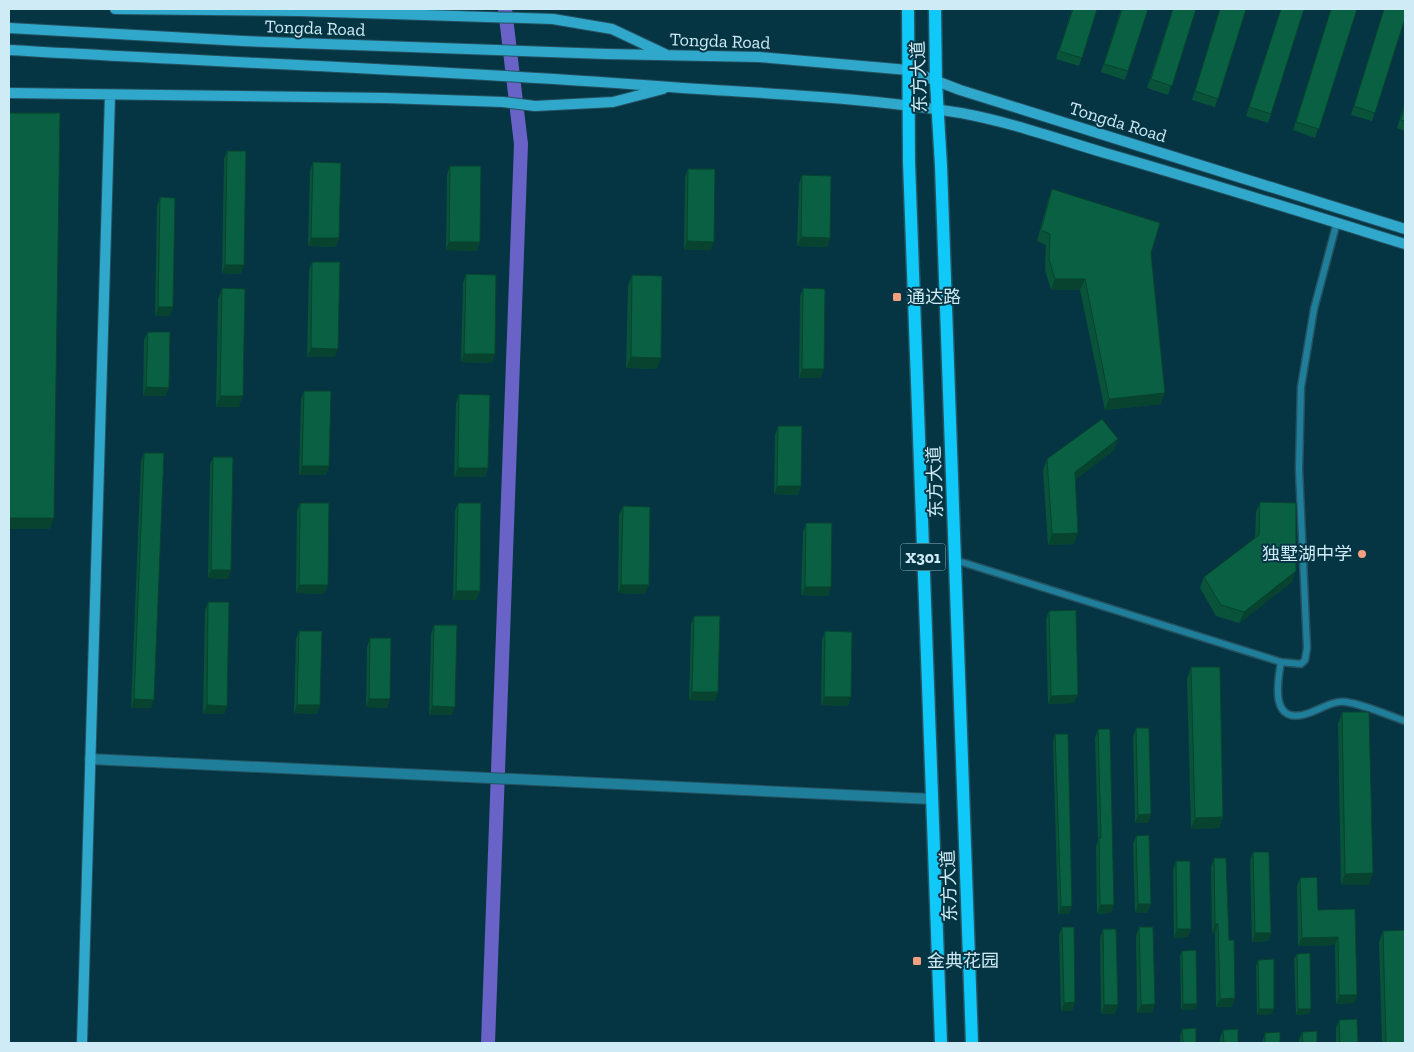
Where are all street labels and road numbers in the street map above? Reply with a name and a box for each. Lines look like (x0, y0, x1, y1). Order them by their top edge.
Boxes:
street label: Tongda Road (264, 15, 366, 41)
street label: Tongda Road (669, 28, 771, 54)
street label: 东方大道 (907, 41, 931, 113)
street label: Tongda Road (1067, 97, 1170, 147)
street label: 东方大道 (923, 446, 947, 518)
road number: X301 (900, 544, 946, 570)
street label: 东方大道 (937, 850, 961, 922)

